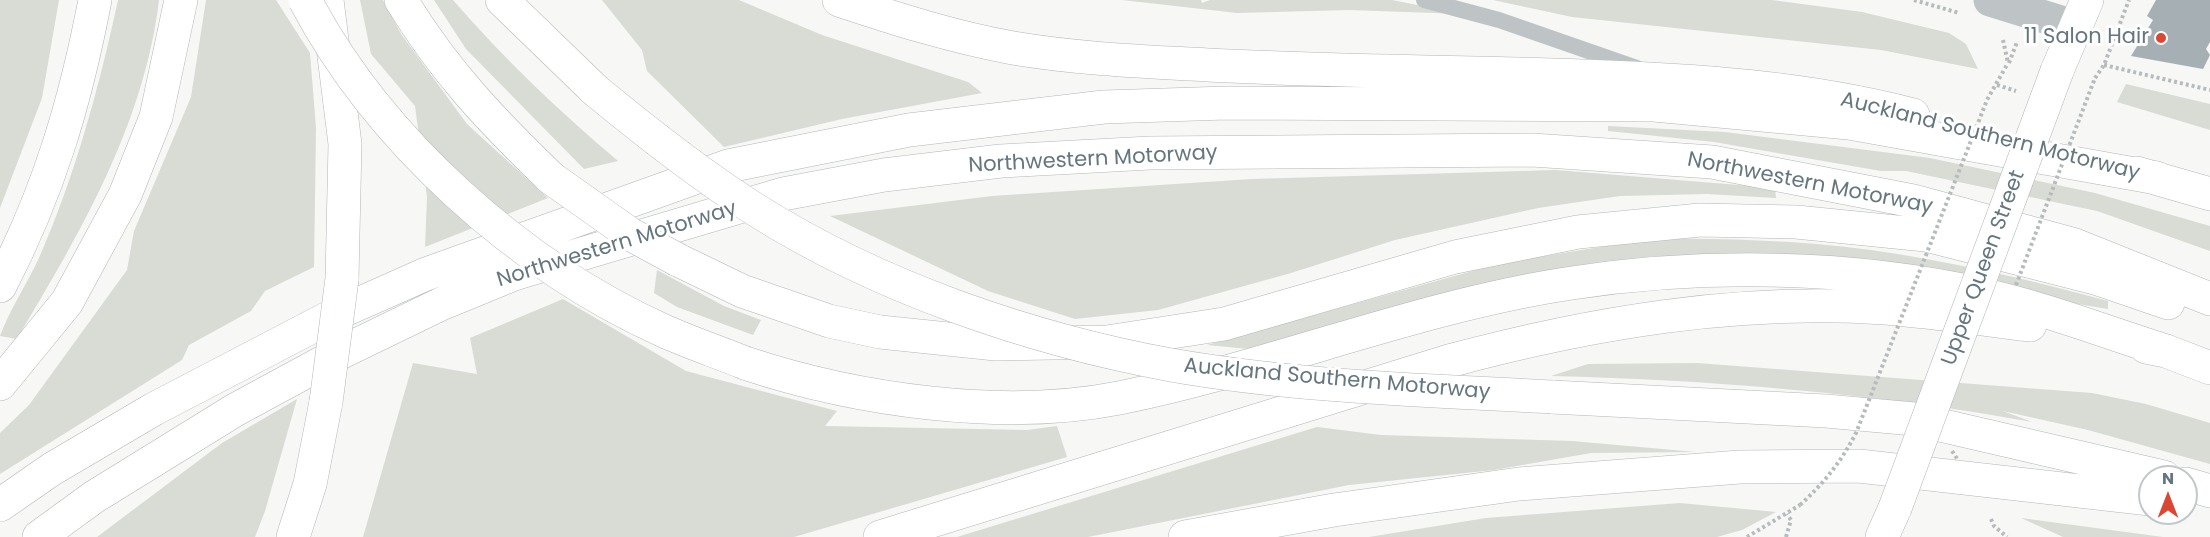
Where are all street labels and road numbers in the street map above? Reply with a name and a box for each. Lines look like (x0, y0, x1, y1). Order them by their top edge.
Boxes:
street label: Auckland Southern Motorway (1838, 88, 2142, 186)
street label: Northwestern Motorway (968, 141, 1218, 179)
street label: Northwestern Motorway (1685, 148, 1935, 220)
street label: Upper Queen Street (1937, 167, 2031, 369)
street label: Northwestern Motorway (494, 196, 740, 294)
street label: Auckland Southern Motorway (1183, 354, 1491, 406)

